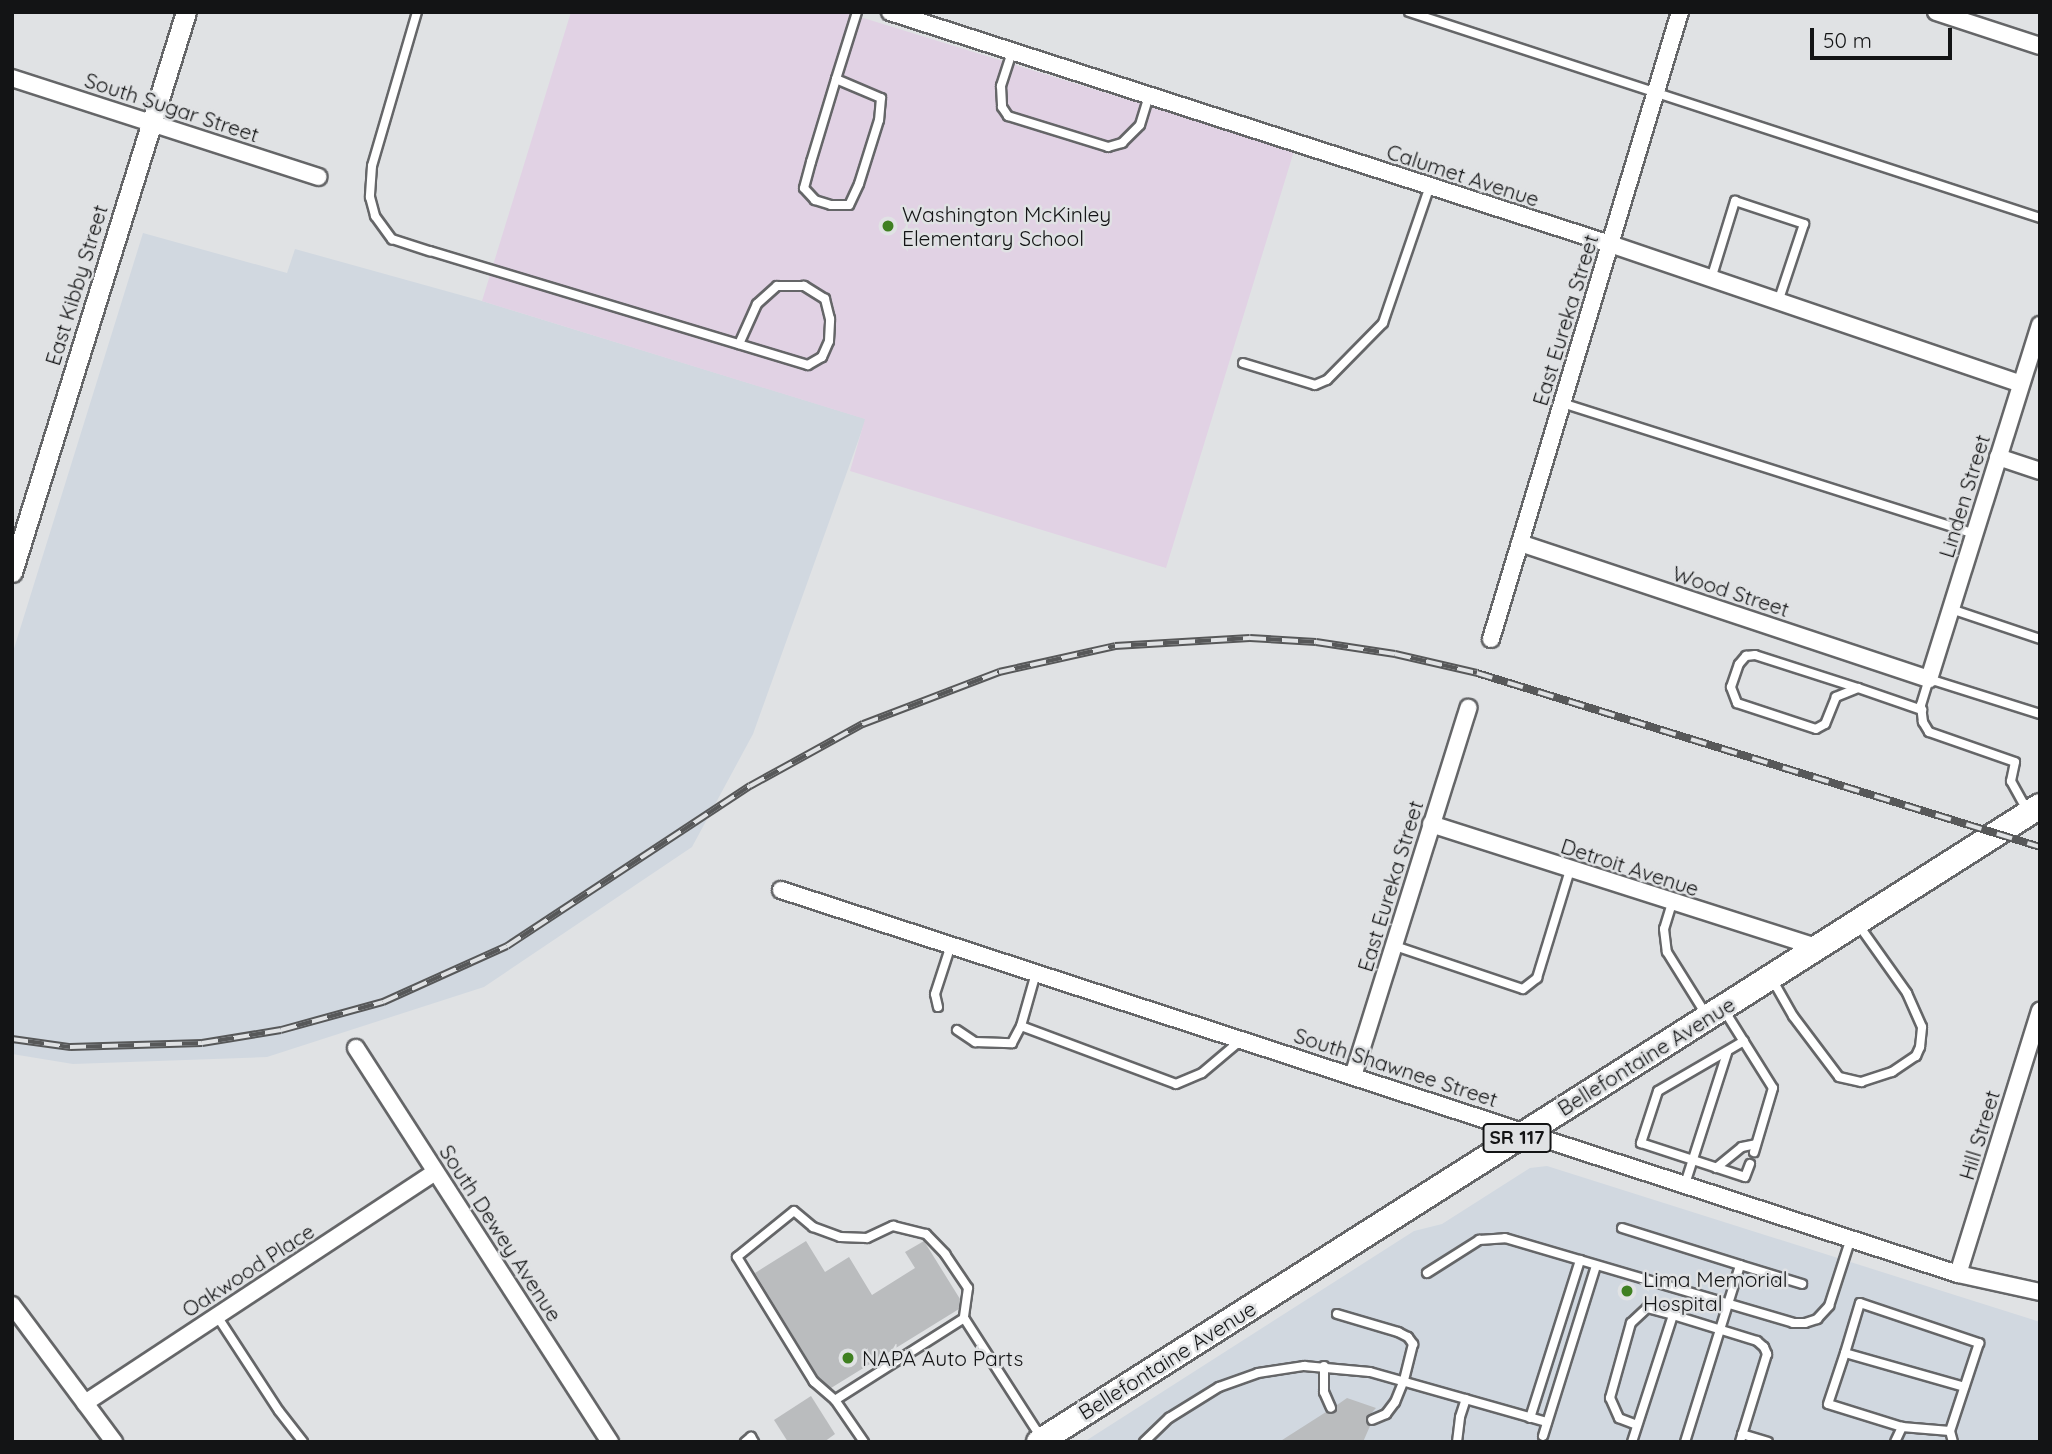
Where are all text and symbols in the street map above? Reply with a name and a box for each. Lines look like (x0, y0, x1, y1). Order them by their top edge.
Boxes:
scale bar (1814, 14, 1956, 58)
text: 50 m (1823, 27, 1872, 53)
street label: South Sugar Street (82, 67, 262, 147)
street label: Calumet Avenue (1384, 138, 1542, 212)
place label: Washington McKinley Elementary School (902, 201, 1111, 251)
street label: East Kibby Street (40, 202, 112, 368)
marker: Washington McKinley Elementary School (880, 218, 896, 234)
street label: East Eureka Street (1527, 231, 1603, 409)
street label: Linden Street (1933, 431, 1995, 561)
street label: Wood Street (1669, 560, 1793, 622)
street label: East Eureka Street (1352, 797, 1428, 975)
street label: Detroit Avenue (1558, 833, 1702, 901)
street label: Bellefontaine Avenue (1553, 991, 1739, 1121)
street label: South Shawnee Street (1291, 1022, 1501, 1112)
street label: Hill Street (1953, 1087, 2005, 1183)
road number: SR 117 (1482, 1122, 1552, 1154)
street label: South Dewey Avenue (435, 1140, 567, 1326)
street label: Oakwood Place (177, 1218, 319, 1322)
place label: Lima Memorial Hospital (1643, 1266, 1787, 1316)
marker: Lima Memorial Hospital (1617, 1281, 1637, 1301)
street label: Bellefontaine Avenue (1074, 1295, 1260, 1425)
place label: NAPA Auto Parts (862, 1345, 1023, 1371)
marker: NAPA Auto Parts (840, 1350, 856, 1366)

